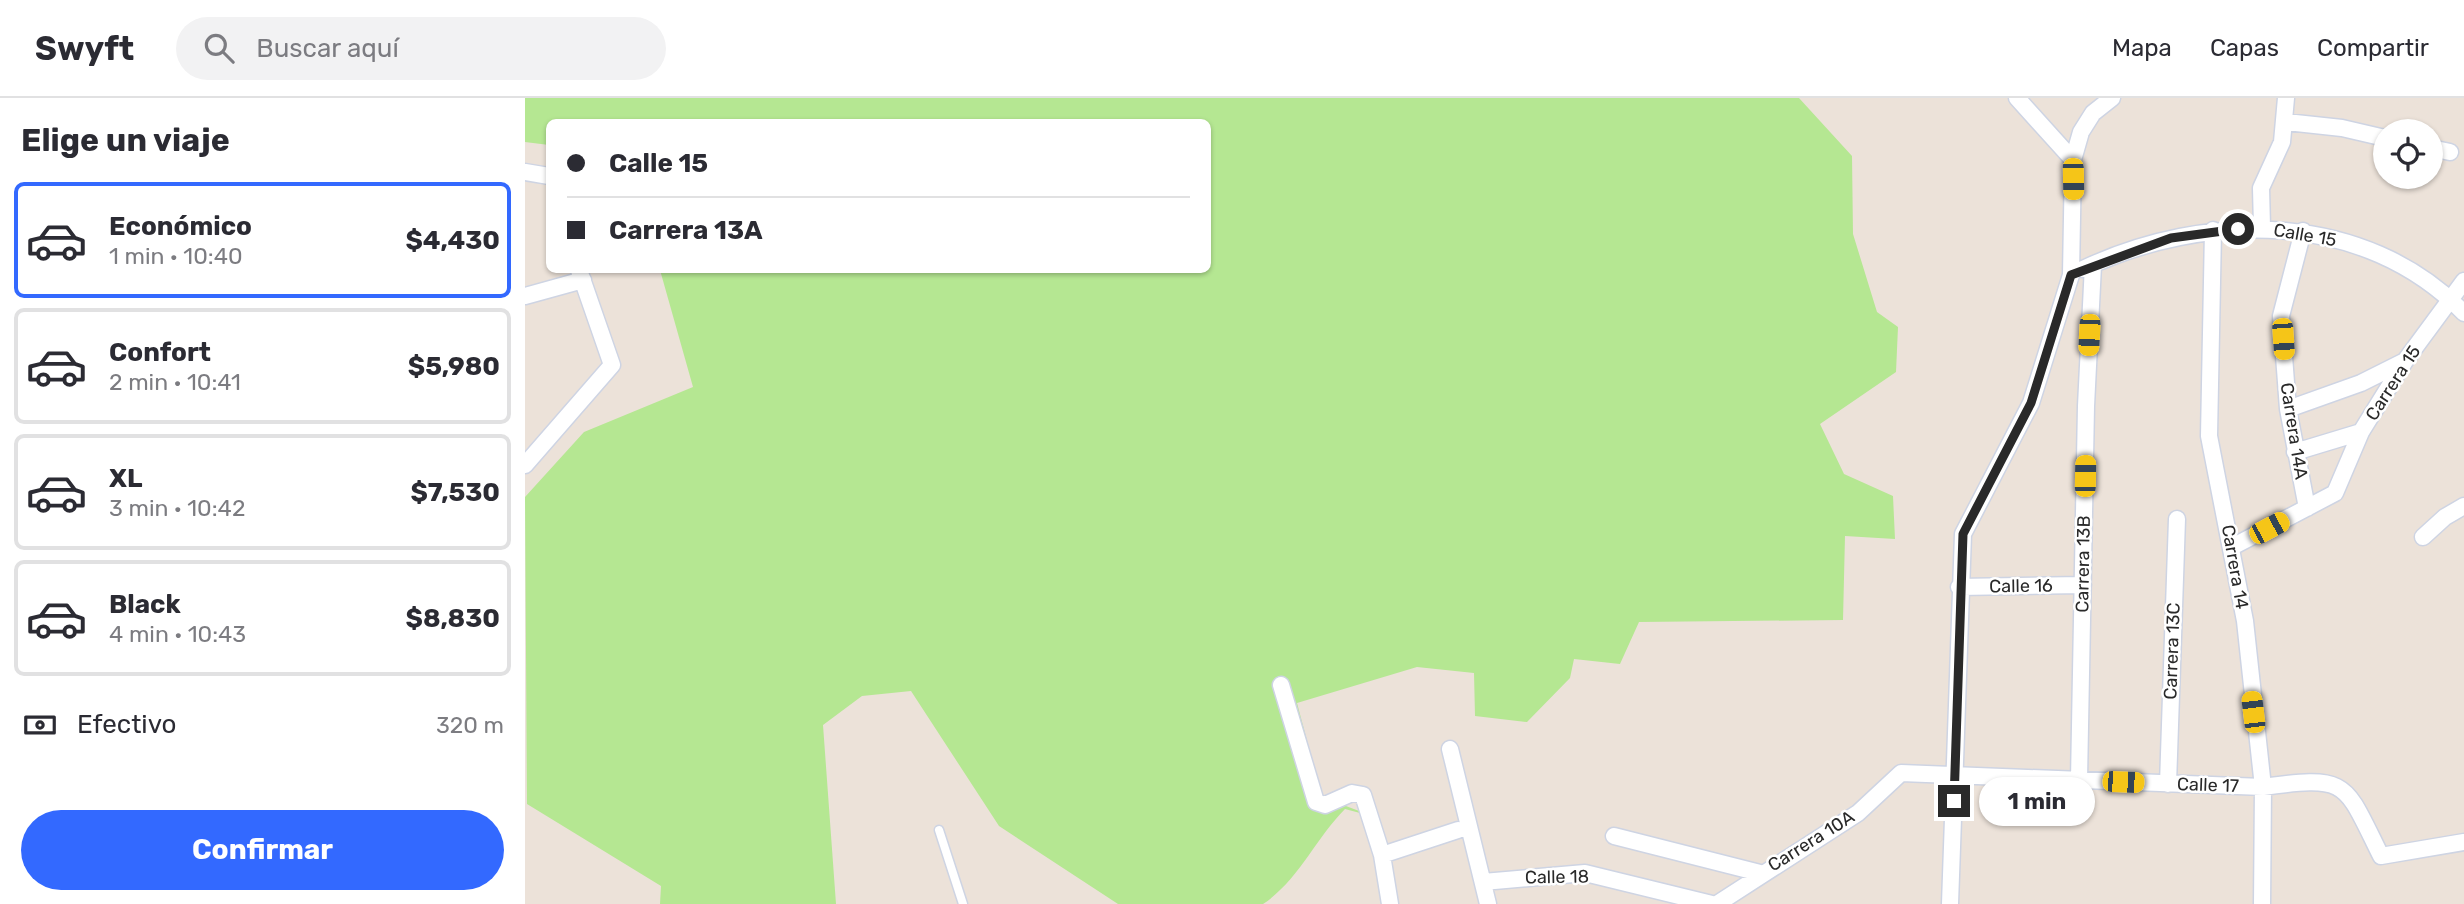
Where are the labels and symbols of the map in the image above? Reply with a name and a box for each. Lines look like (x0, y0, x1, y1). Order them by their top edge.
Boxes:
car (2063, 158, 2084, 200)
route start (2222, 213, 2254, 245)
street label: Calle 15 (2272, 219, 2338, 251)
car (2078, 313, 2101, 357)
car (2272, 317, 2295, 361)
street label: Carrera 15 (2361, 341, 2425, 425)
street label: Carrera 14A (2276, 381, 2312, 481)
car (2075, 455, 2096, 497)
car (2246, 509, 2293, 547)
street label: Carrera 13B (2071, 515, 2095, 613)
street label: Carrera 14 (2217, 523, 2253, 611)
street label: Calle 16 (1989, 574, 2053, 598)
street label: Carrera 13C (2159, 602, 2185, 700)
car (2241, 690, 2266, 734)
car (2102, 771, 2145, 793)
street label: Calle 17 (2177, 773, 2239, 797)
callout: 1 min (1979, 776, 2094, 826)
route end (1938, 785, 1970, 817)
street label: Carrera 10A (1764, 806, 1858, 876)
street label: Calle 18 (1525, 865, 1589, 889)

